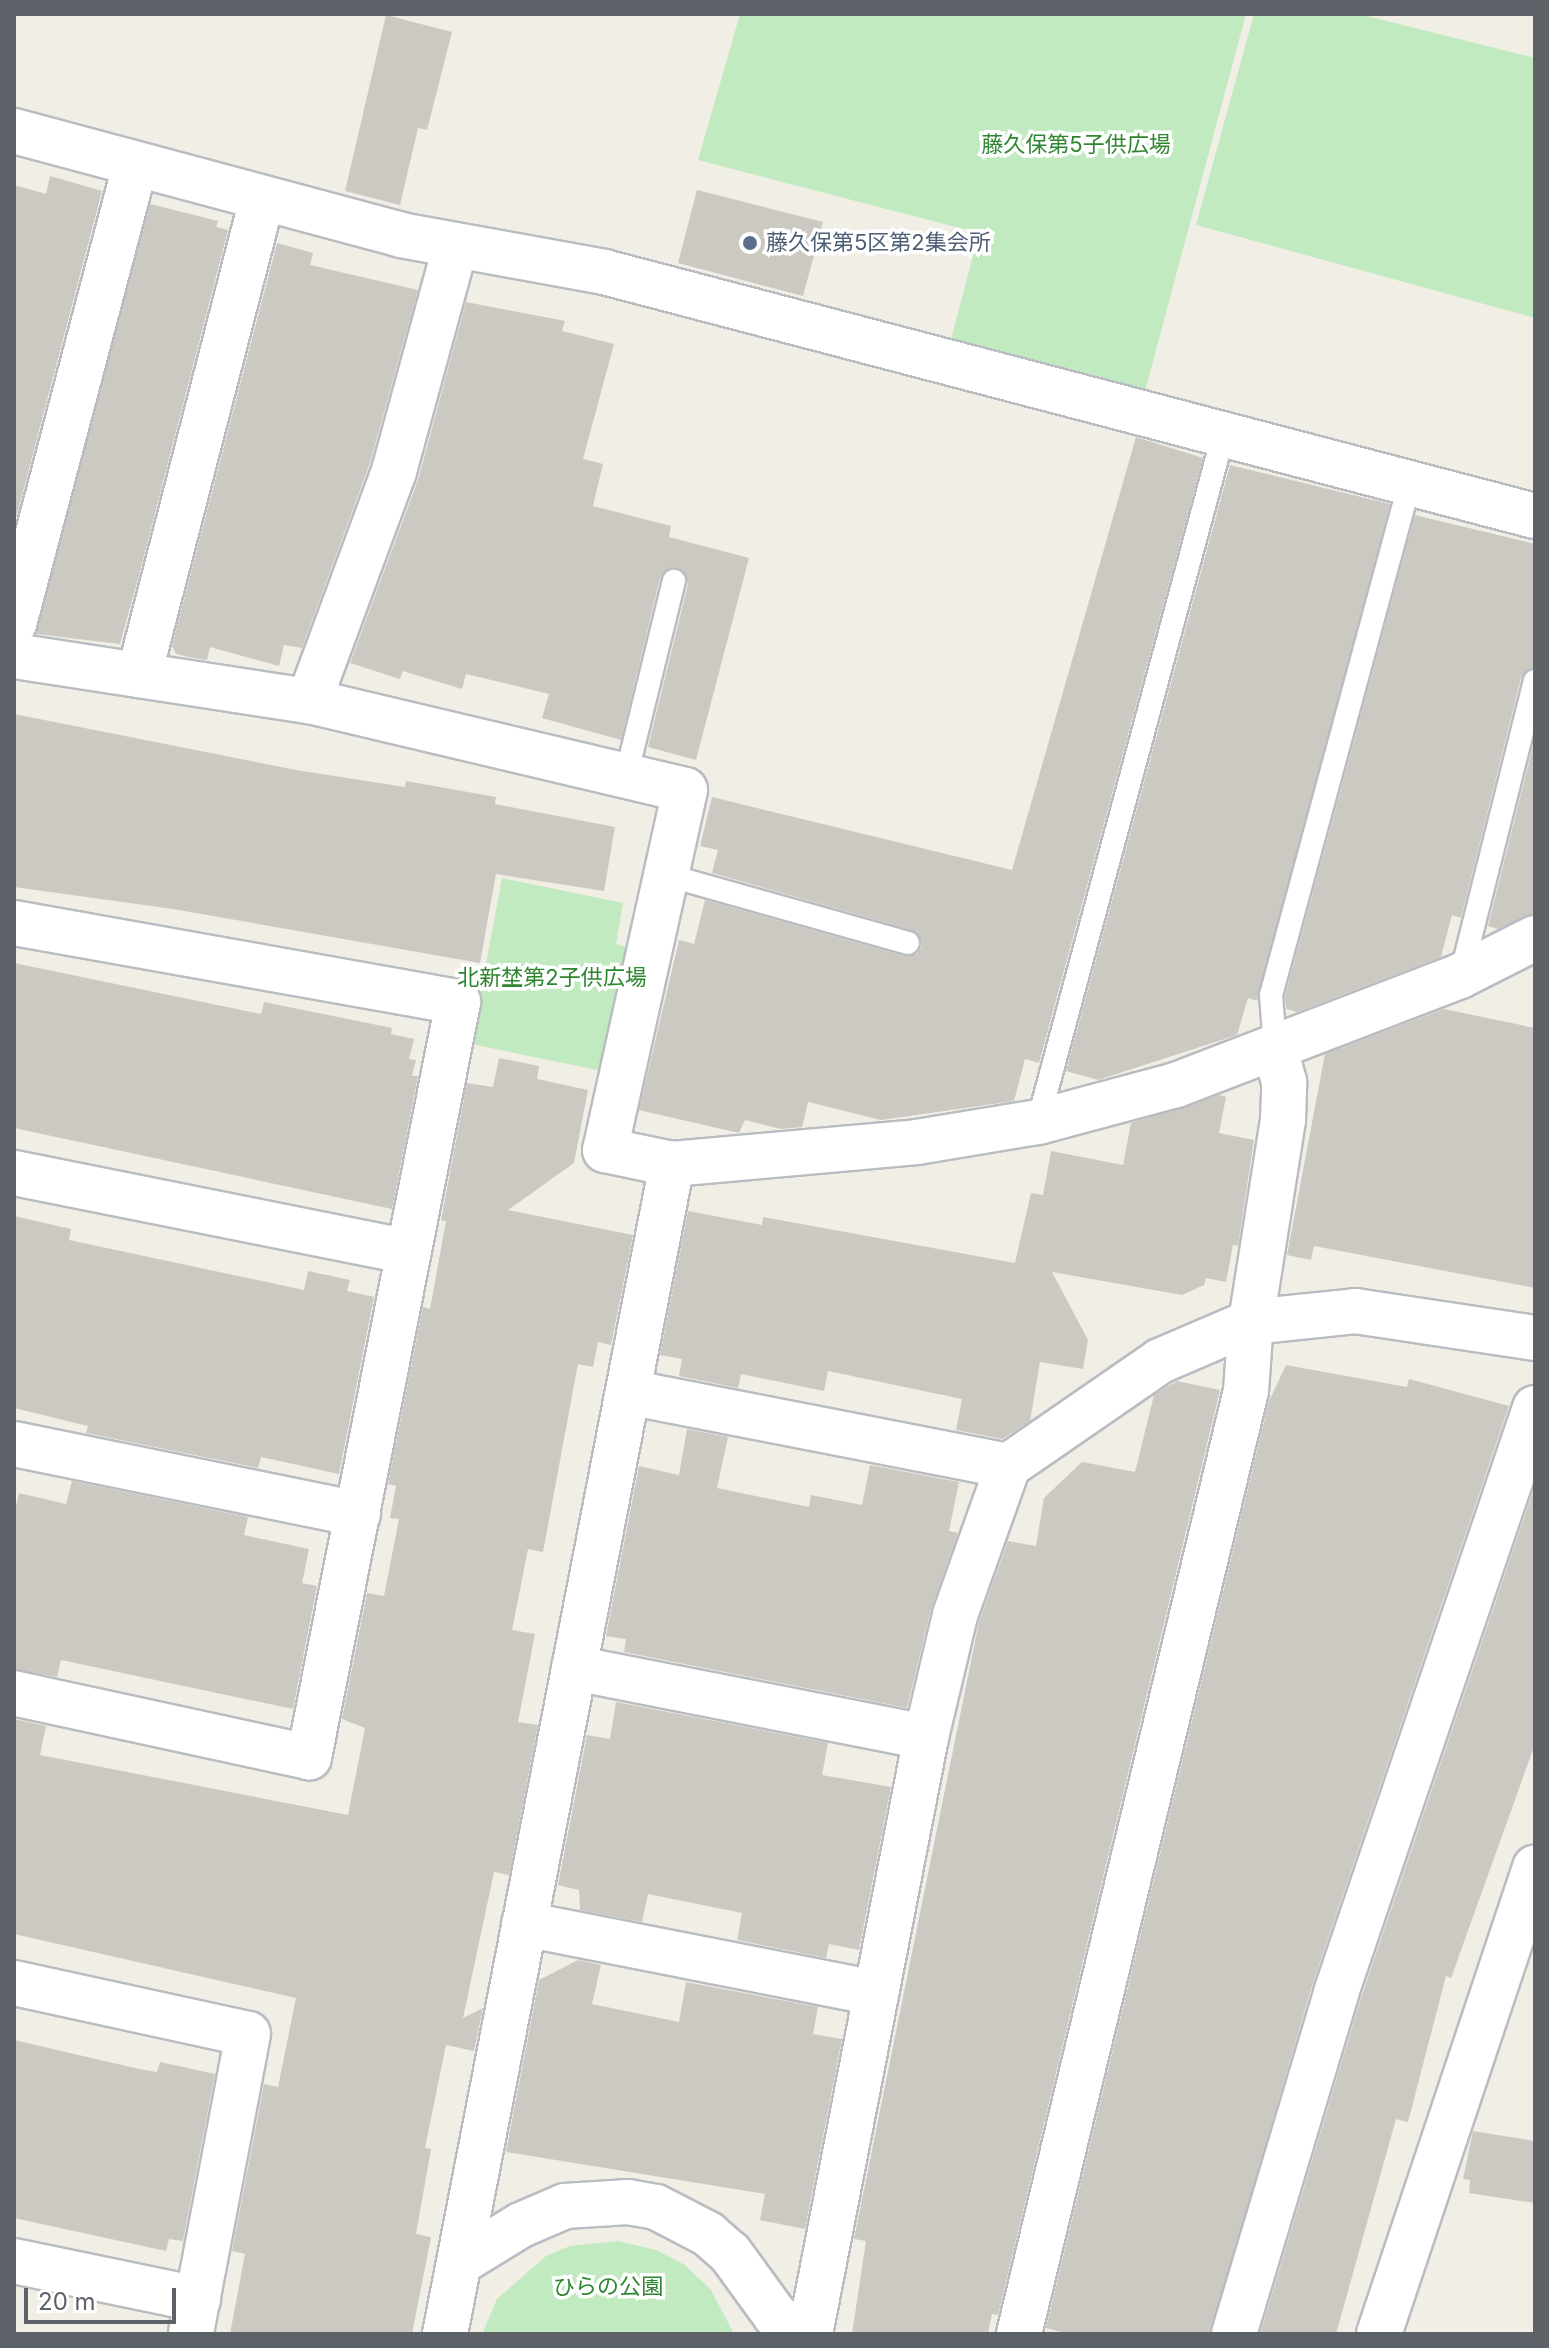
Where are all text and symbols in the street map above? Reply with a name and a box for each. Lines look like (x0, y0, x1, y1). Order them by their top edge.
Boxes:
park label: 藤久保第5子供広場 (981, 132, 1171, 158)
place label: 藤久保第5区第2集会所 (766, 230, 991, 256)
marker: 藤久保第5区第2集会所 (741, 234, 759, 252)
park label: 北新埜第2子供広場 (457, 965, 647, 991)
scale bar (28, 2272, 180, 2322)
park label: ひらの公園 (553, 2274, 663, 2300)
text: 20 m (38, 2287, 96, 2316)

